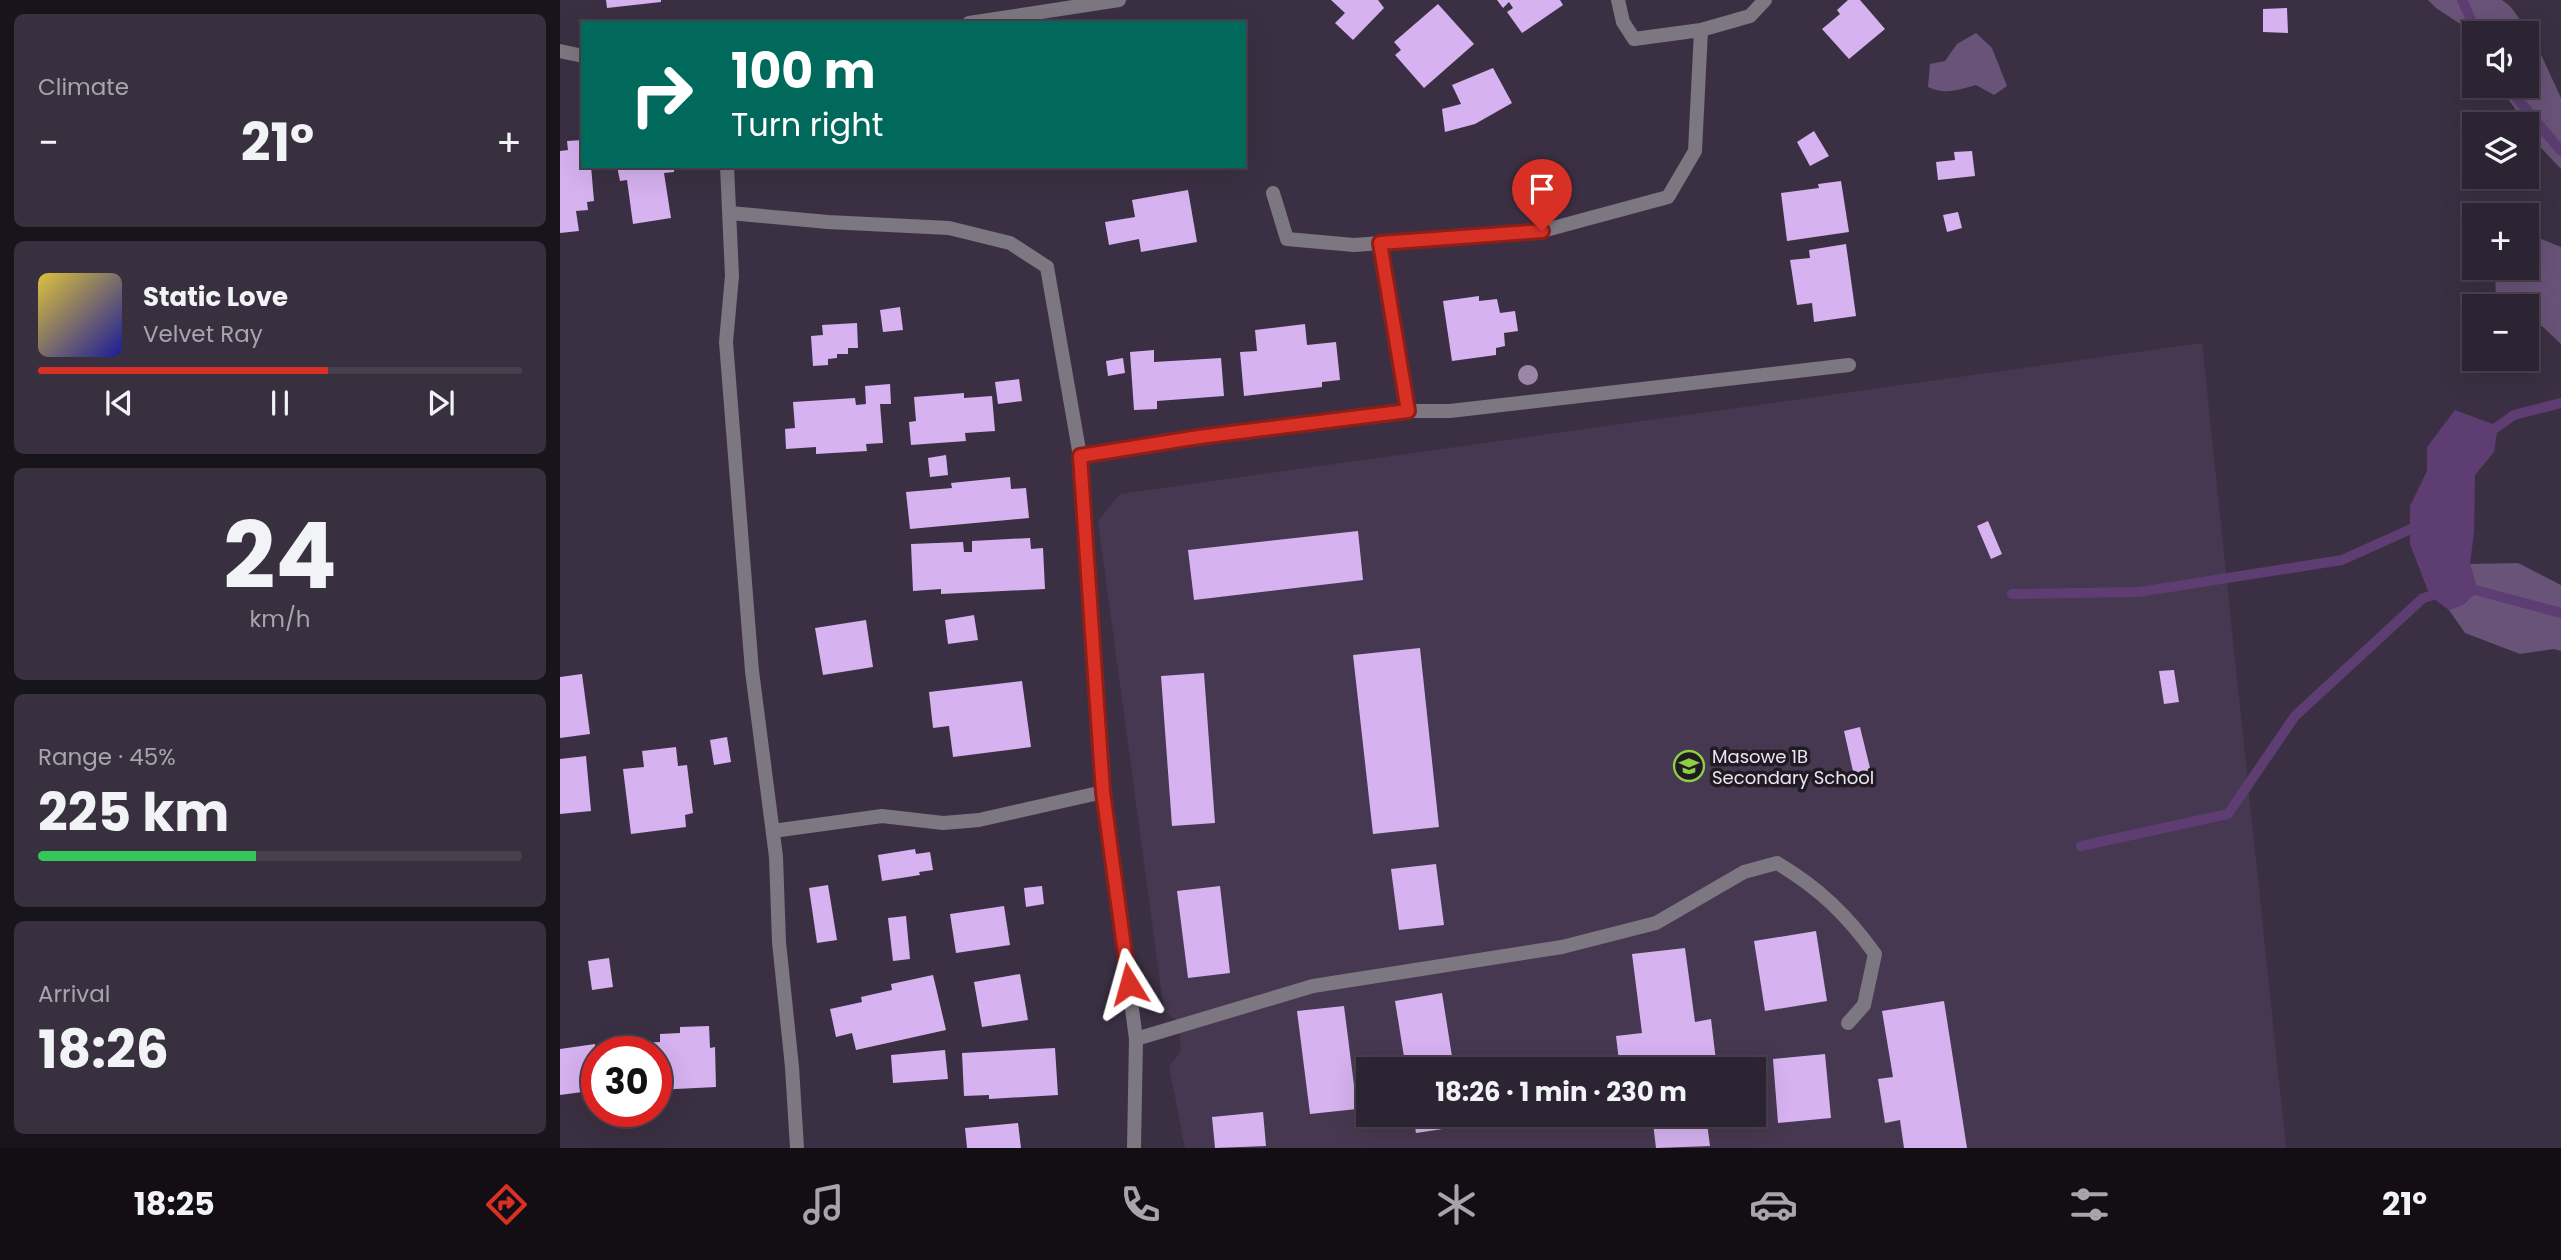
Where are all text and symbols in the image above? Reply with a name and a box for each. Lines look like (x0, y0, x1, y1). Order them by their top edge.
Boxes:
map controls (2462, 21, 2539, 371)
button: sound (2462, 21, 2539, 98)
text: 100 m (731, 37, 876, 105)
icon: right (616, 49, 707, 140)
text: Climate (38, 71, 129, 103)
text: Turn right (731, 102, 883, 147)
text: 21° (241, 106, 314, 179)
button: layers (2462, 112, 2539, 189)
text: − (38, 116, 59, 169)
text: + (496, 116, 522, 169)
pin (1512, 159, 1572, 231)
icon: arrive (1523, 170, 1561, 208)
button: + (2462, 203, 2539, 280)
text: Static Love (143, 279, 288, 315)
button: − (2462, 294, 2539, 371)
text: Velvet Ray (143, 318, 263, 350)
icon: previous (100, 384, 138, 422)
icon: pause (261, 384, 299, 422)
icon: next (422, 384, 460, 422)
text: 24 (223, 492, 337, 620)
text: km/h (249, 603, 311, 635)
text: Range · 45% (38, 741, 176, 773)
place label: Masowe 1B Secondary School (1712, 744, 1874, 790)
school or university icon: Masowe 1B Secondary School (1672, 749, 1706, 783)
text: 225 km (38, 776, 229, 849)
position arrow (1092, 947, 1166, 1021)
text: Arrival (38, 978, 110, 1010)
text: 18:26 (38, 1013, 169, 1086)
speed limit sign: 30 (581, 1036, 672, 1127)
text: 18:26 · 1 min · 230 m (1435, 1074, 1687, 1110)
icon: directions (482, 1180, 531, 1229)
icon: music (799, 1180, 848, 1229)
icon: phone (1116, 1180, 1165, 1229)
icon: climate (1432, 1180, 1481, 1229)
icon: car (1749, 1180, 1798, 1229)
icon: filters (2065, 1180, 2114, 1229)
text: 18:25 (134, 1181, 215, 1226)
text: 21° (2382, 1181, 2427, 1226)

